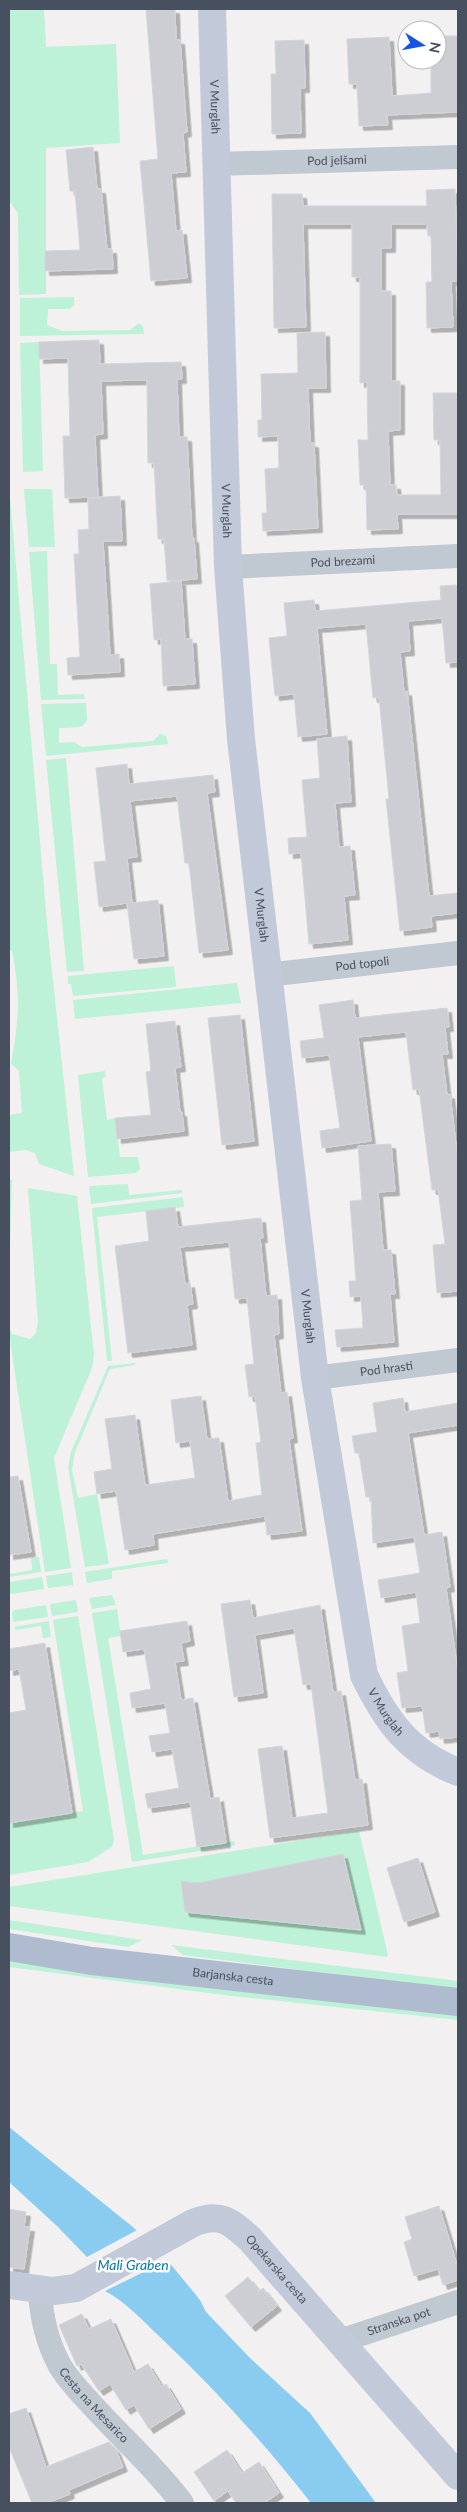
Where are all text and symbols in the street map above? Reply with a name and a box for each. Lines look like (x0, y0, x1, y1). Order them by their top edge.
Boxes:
north arrow (397, 20, 447, 70)
text: N (426, 41, 445, 54)
street label: V Murglah (207, 79, 224, 134)
street label: Pod jelšami (307, 152, 367, 168)
street label: V Murglah (219, 483, 235, 538)
street label: Pod brezami (310, 552, 376, 570)
street label: V Murglah (251, 887, 272, 943)
street label: Pod topoli (335, 953, 390, 974)
street label: V Murglah (298, 1288, 319, 1344)
street label: Pod hrasti (359, 1358, 414, 1379)
street label: V Murglah (365, 1685, 407, 1739)
street label: Barjanska cesta (192, 1964, 274, 1988)
street label: Opekarska cesta (243, 2231, 311, 2307)
water label: Mali Graben (97, 2256, 169, 2273)
street label: Stranska pot (365, 2303, 433, 2338)
street label: Cesta na Mesarico (56, 2364, 132, 2446)

